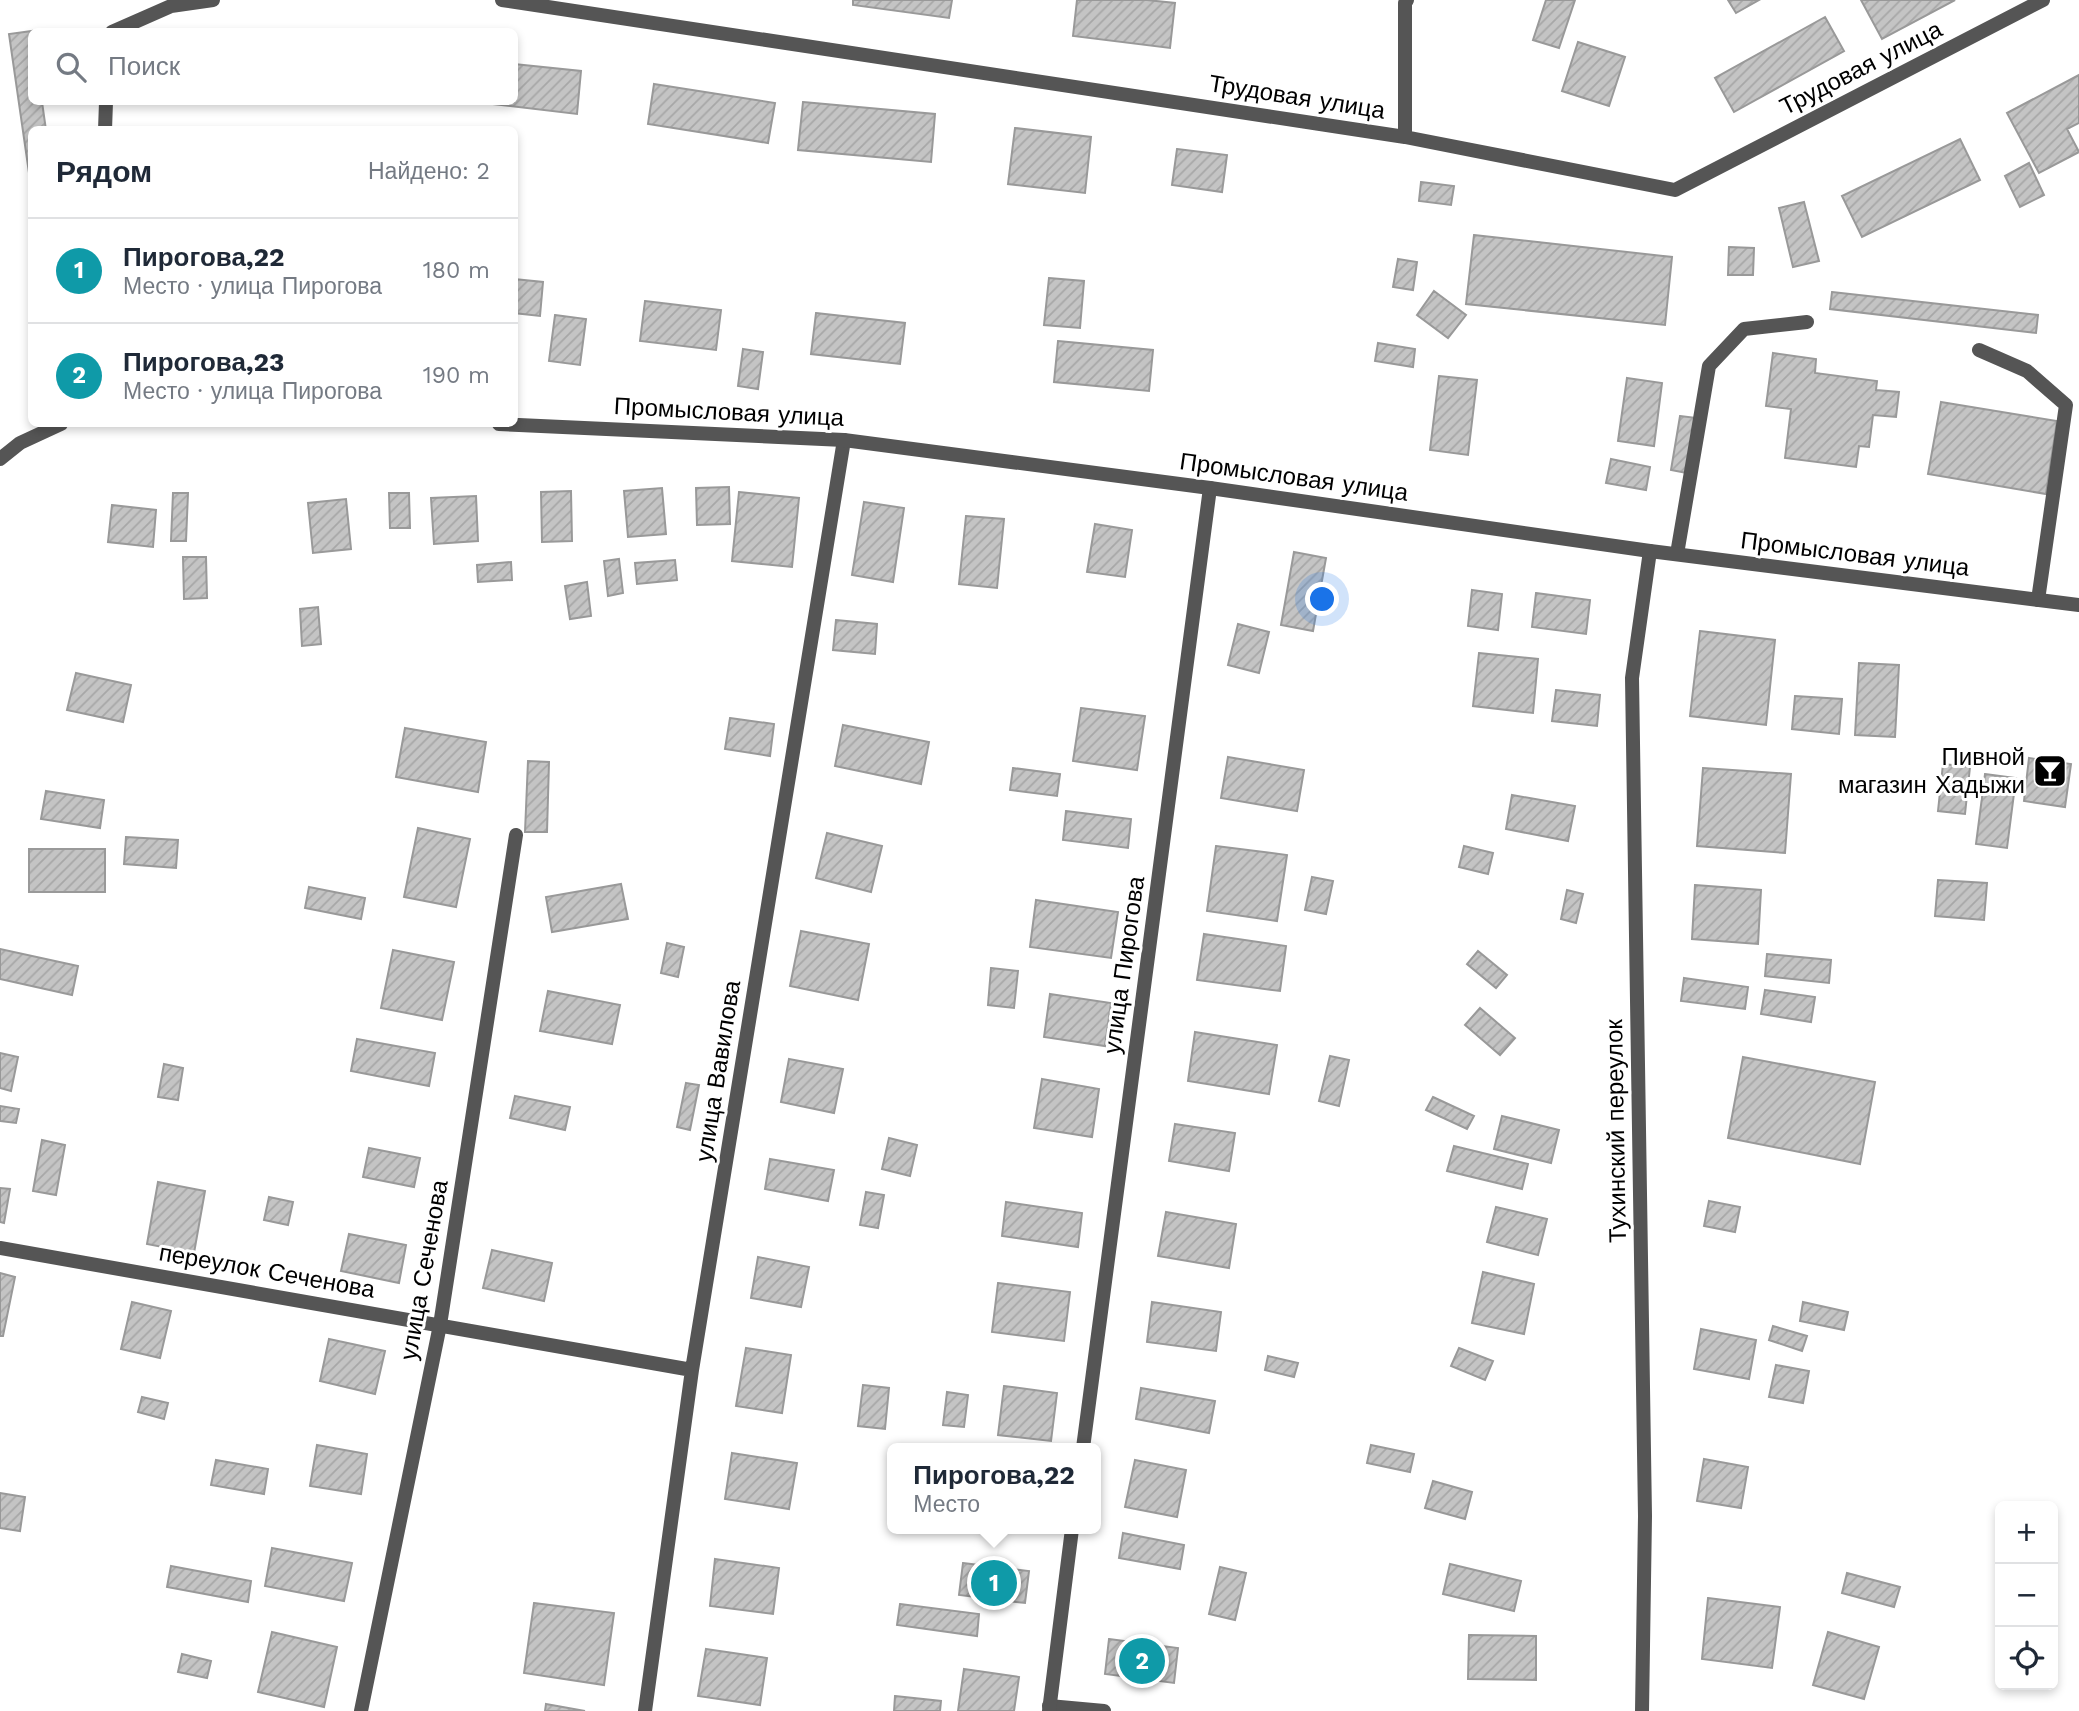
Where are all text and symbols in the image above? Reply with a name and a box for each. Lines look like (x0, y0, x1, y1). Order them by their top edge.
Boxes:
street label: Трудовая улица (1775, 15, 1947, 121)
search box (28, 28, 518, 105)
icon: search (52, 48, 90, 86)
text: Поиск (108, 51, 180, 81)
street label: Трудовая улица (1207, 69, 1388, 125)
text: Рядом (56, 154, 152, 189)
text: Найдено: 2 (368, 158, 490, 185)
text: Пирогова,22 (123, 242, 284, 272)
text: 1 (74, 257, 84, 284)
text: 180 m (423, 257, 490, 284)
text: Место · улица Пирогова (123, 273, 382, 300)
text: Пирогова,23 (123, 347, 284, 377)
text: 2 (72, 362, 86, 389)
text: 190 m (423, 362, 490, 389)
text: Место · улица Пирогова (123, 378, 382, 405)
street label: Промысловая улица (613, 392, 845, 432)
street label: Промысловая улица (1178, 447, 1411, 507)
street label: Промысловая улица (1739, 526, 1972, 582)
your location (1305, 582, 1339, 616)
place label: Пивной магазин Хадыжи (1838, 743, 2025, 799)
bar icon: Пивной магазин Хадыжи (2031, 752, 2069, 790)
street label: улица Пирогова (1098, 874, 1150, 1056)
street label: улица Вавилова (690, 978, 746, 1164)
street label: Тухинский переулок (1600, 1018, 1632, 1243)
street label: улица Сеченова (394, 1177, 454, 1362)
street label: переулок Сеченова (157, 1238, 378, 1304)
popup (887, 1443, 1101, 1534)
text: Пирогова,22 (913, 1460, 1075, 1490)
text: Место (913, 1491, 980, 1518)
map controls (1995, 1501, 2058, 1690)
button: + (1995, 1501, 2058, 1564)
pin: 1 (971, 1557, 1017, 1609)
button: − (1995, 1564, 2058, 1627)
button: locate (1995, 1627, 2058, 1690)
pin: 2 (1119, 1635, 1165, 1687)

